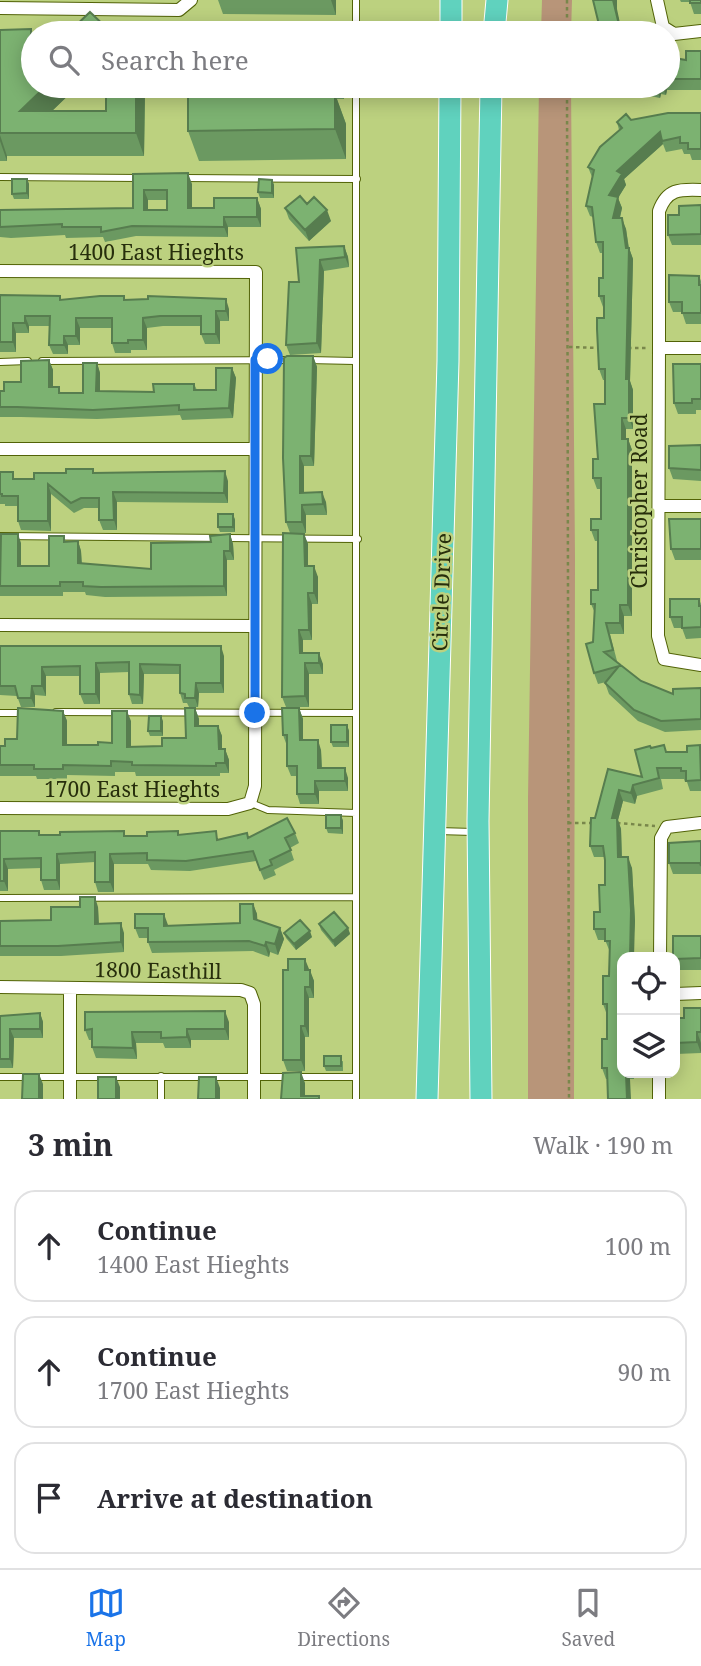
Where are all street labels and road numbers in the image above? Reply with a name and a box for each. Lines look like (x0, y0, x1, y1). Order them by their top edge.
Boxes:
street label: 1400 East Hieghts (68, 238, 244, 266)
street label: Christopher Road (625, 413, 653, 589)
street label: Circle Drive (425, 532, 457, 652)
street label: 1700 East Hieghts (44, 775, 220, 803)
street label: 1800 Easthill (94, 955, 222, 985)

